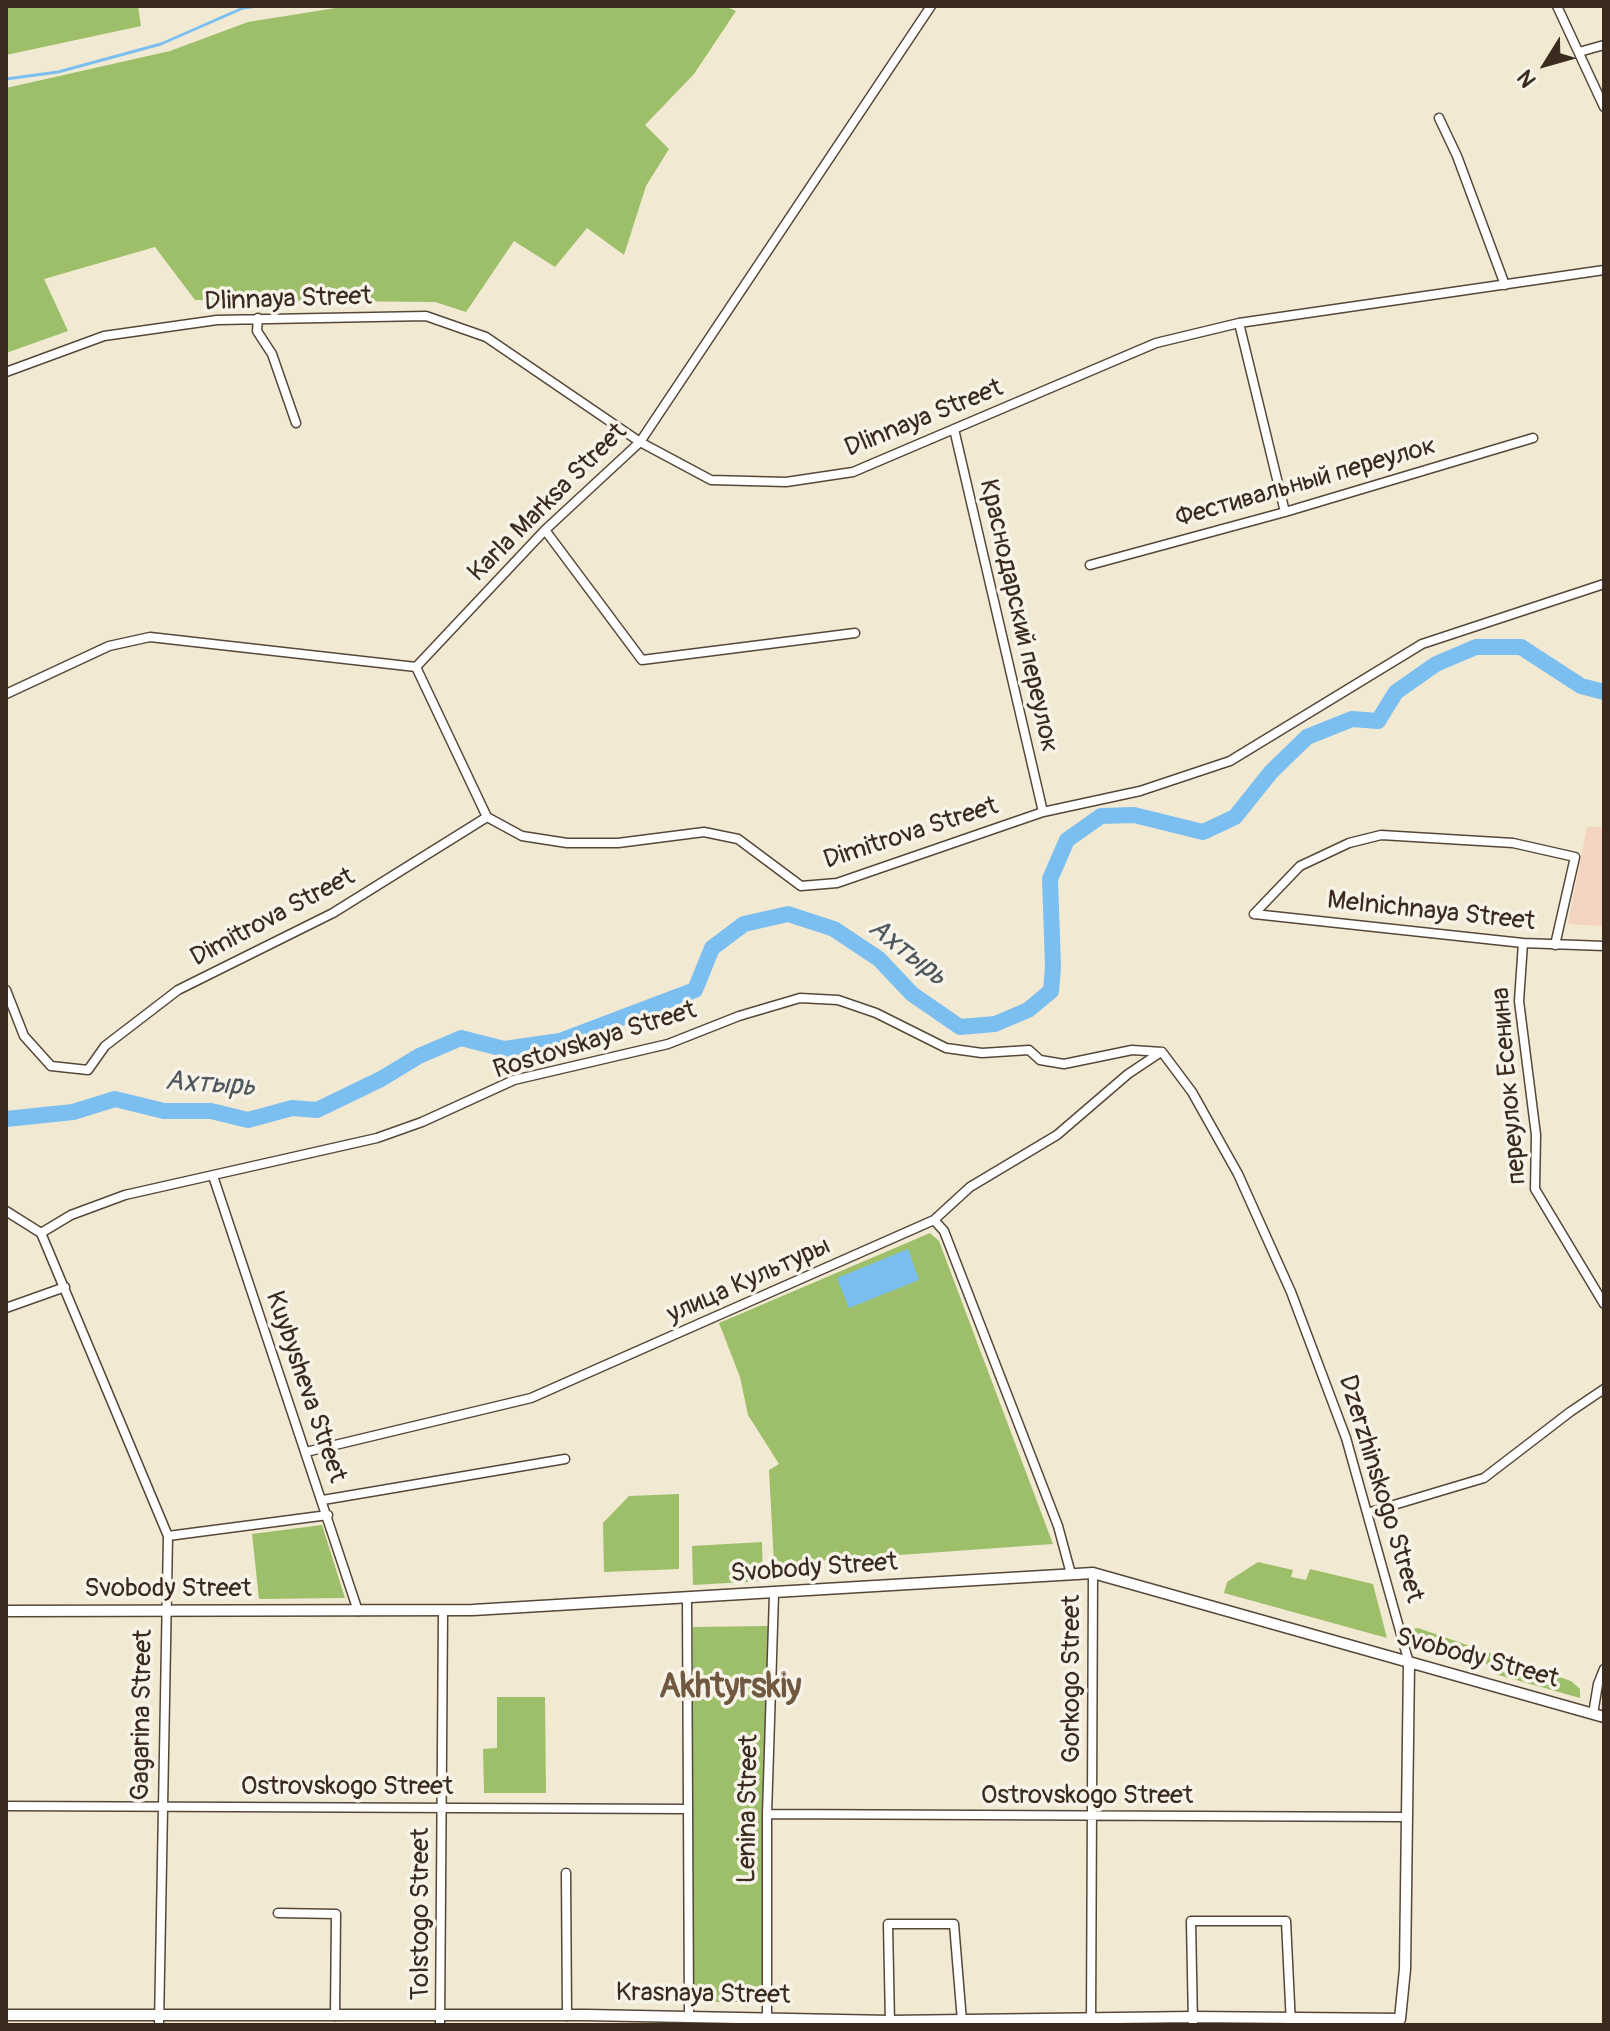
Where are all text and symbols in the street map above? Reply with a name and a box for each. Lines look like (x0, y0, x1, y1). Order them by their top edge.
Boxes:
north arrow (1506, 24, 1586, 104)
text: N (1511, 64, 1542, 93)
street label: Dlinnaya Street (204, 281, 372, 319)
street label: Dlinnaya Street (840, 373, 1008, 465)
street label: Karla Marksa Street (462, 417, 634, 589)
street label: Фестивальный переулок (1172, 431, 1440, 535)
street label: Краснодарский переулок (971, 477, 1065, 755)
street label: Dimitrova Street (820, 791, 1002, 877)
street label: Dimitrova Street (186, 862, 360, 974)
street label: Melnichnaya Street (1326, 886, 1536, 938)
water label: Ахтырь (861, 912, 953, 994)
street label: переулок Есенина (1486, 986, 1534, 1186)
street label: Rostovskaya Street (490, 995, 700, 1087)
water label: Ахтырь (164, 1065, 256, 1105)
street label: улица Культуры (663, 1231, 835, 1331)
street label: Kuybysheva Street (258, 1287, 352, 1487)
street label: Dzerzhinskogo Street (1331, 1372, 1429, 1606)
street label: Svobody Street (729, 1548, 899, 1590)
street label: Svobody Street (84, 1573, 252, 1605)
street label: Gorkogo Street (1056, 1595, 1088, 1763)
street label: Svobody Street (1392, 1622, 1562, 1696)
street label: Gagarina Street (126, 1629, 160, 1801)
district label: Akhtyrskiy (659, 1668, 801, 1708)
street label: Lenina Street (732, 1734, 766, 1884)
street label: Ostrovskogo Street (241, 1771, 453, 1803)
street label: Ostrovskogo Street (981, 1780, 1193, 1812)
street label: Tolstogo Street (405, 1828, 437, 2000)
street label: Krasnaya Street (615, 1978, 791, 2012)

